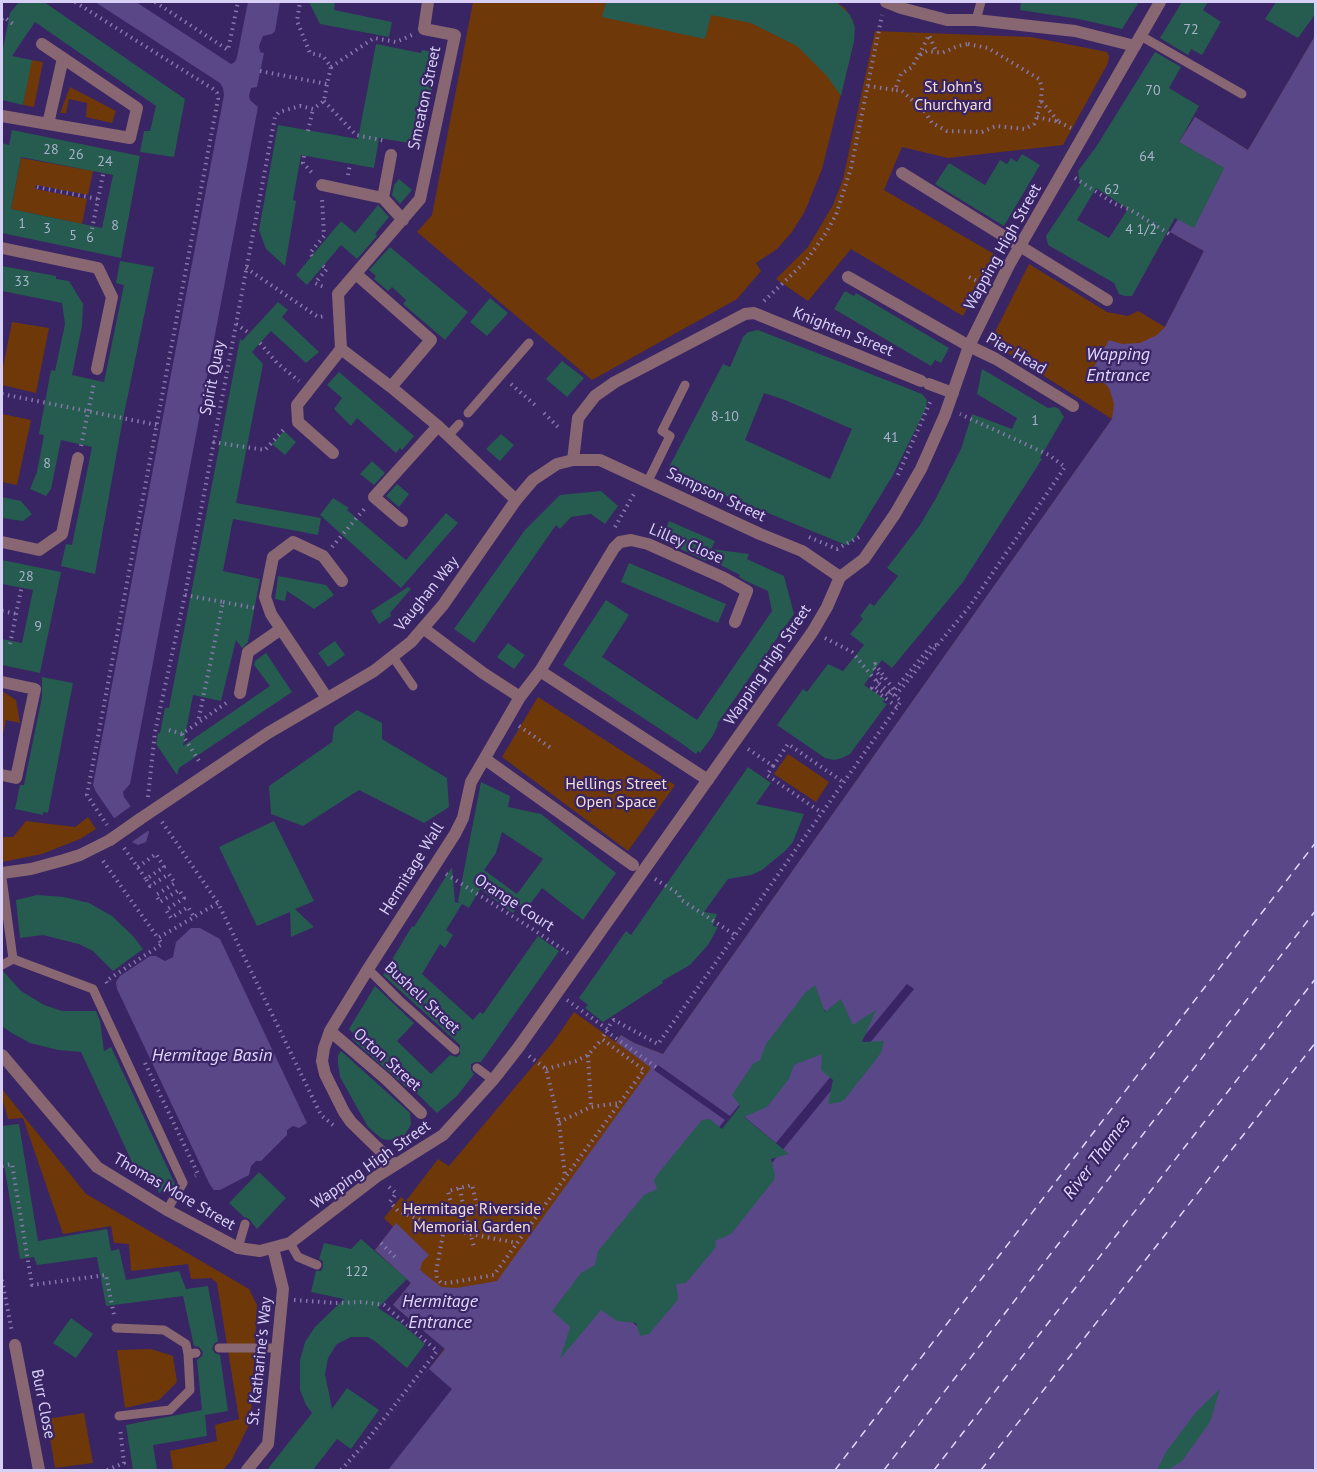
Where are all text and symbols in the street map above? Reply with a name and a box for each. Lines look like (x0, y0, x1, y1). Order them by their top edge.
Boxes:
house number: 72 (1183, 22, 1199, 38)
street label: Smeaton Street (405, 45, 445, 151)
park label: St John's Churchyard (914, 77, 992, 115)
house number: 70 (1145, 83, 1161, 99)
house number: 28 (43, 142, 59, 158)
house number: 26 (68, 147, 84, 163)
house number: 64 (1139, 149, 1155, 165)
house number: 24 (97, 154, 113, 170)
street label: Wapping High Street (960, 181, 1046, 313)
house number: 62 (1104, 182, 1120, 198)
house number: 1 (18, 216, 26, 232)
house number: 8 (111, 218, 119, 234)
house number: 3 (43, 221, 51, 237)
house number: 4 1/2 (1125, 222, 1157, 238)
house number: 5 (69, 228, 77, 244)
house number: 6 (86, 230, 94, 246)
house number: 33 (14, 274, 30, 290)
street label: Knighten Street (790, 303, 896, 361)
street label: Pier Head (982, 329, 1050, 379)
street label: Spirit Quay (196, 339, 230, 417)
water label: Wapping Entrance (1086, 344, 1150, 386)
house number: 8-10 (711, 409, 739, 425)
house number: 1 (1031, 413, 1039, 429)
house number: 41 (883, 430, 899, 446)
house number: 8 (43, 456, 51, 472)
street label: Sampson Street (663, 464, 769, 526)
street label: Lilley Close (646, 520, 726, 568)
street label: Vaughan Way (391, 553, 463, 635)
house number: 28 (18, 569, 34, 585)
street label: Wapping High Street (721, 601, 815, 729)
house number: 9 (34, 619, 42, 635)
park label: Hellings Street Open Space (565, 774, 667, 812)
street label: Hermitage Wall (376, 819, 448, 919)
street label: Orange Court (471, 870, 557, 936)
street label: Bushell Street (380, 958, 464, 1038)
street label: Orton Street (349, 1025, 425, 1095)
water label: Hermitage Basin (152, 1045, 272, 1067)
water label: River Thames (1059, 1112, 1135, 1204)
street label: Wapping High Street (308, 1117, 434, 1213)
street label: Thomas More Street (109, 1149, 239, 1235)
park label: Hermitage Riverside Memorial Garden (403, 1199, 541, 1237)
house number: 122 (346, 1264, 368, 1280)
water label: Hermitage Entrance (402, 1291, 478, 1334)
street label: St. Katharine's Way (244, 1296, 276, 1426)
street label: Burr Close (27, 1368, 59, 1440)

